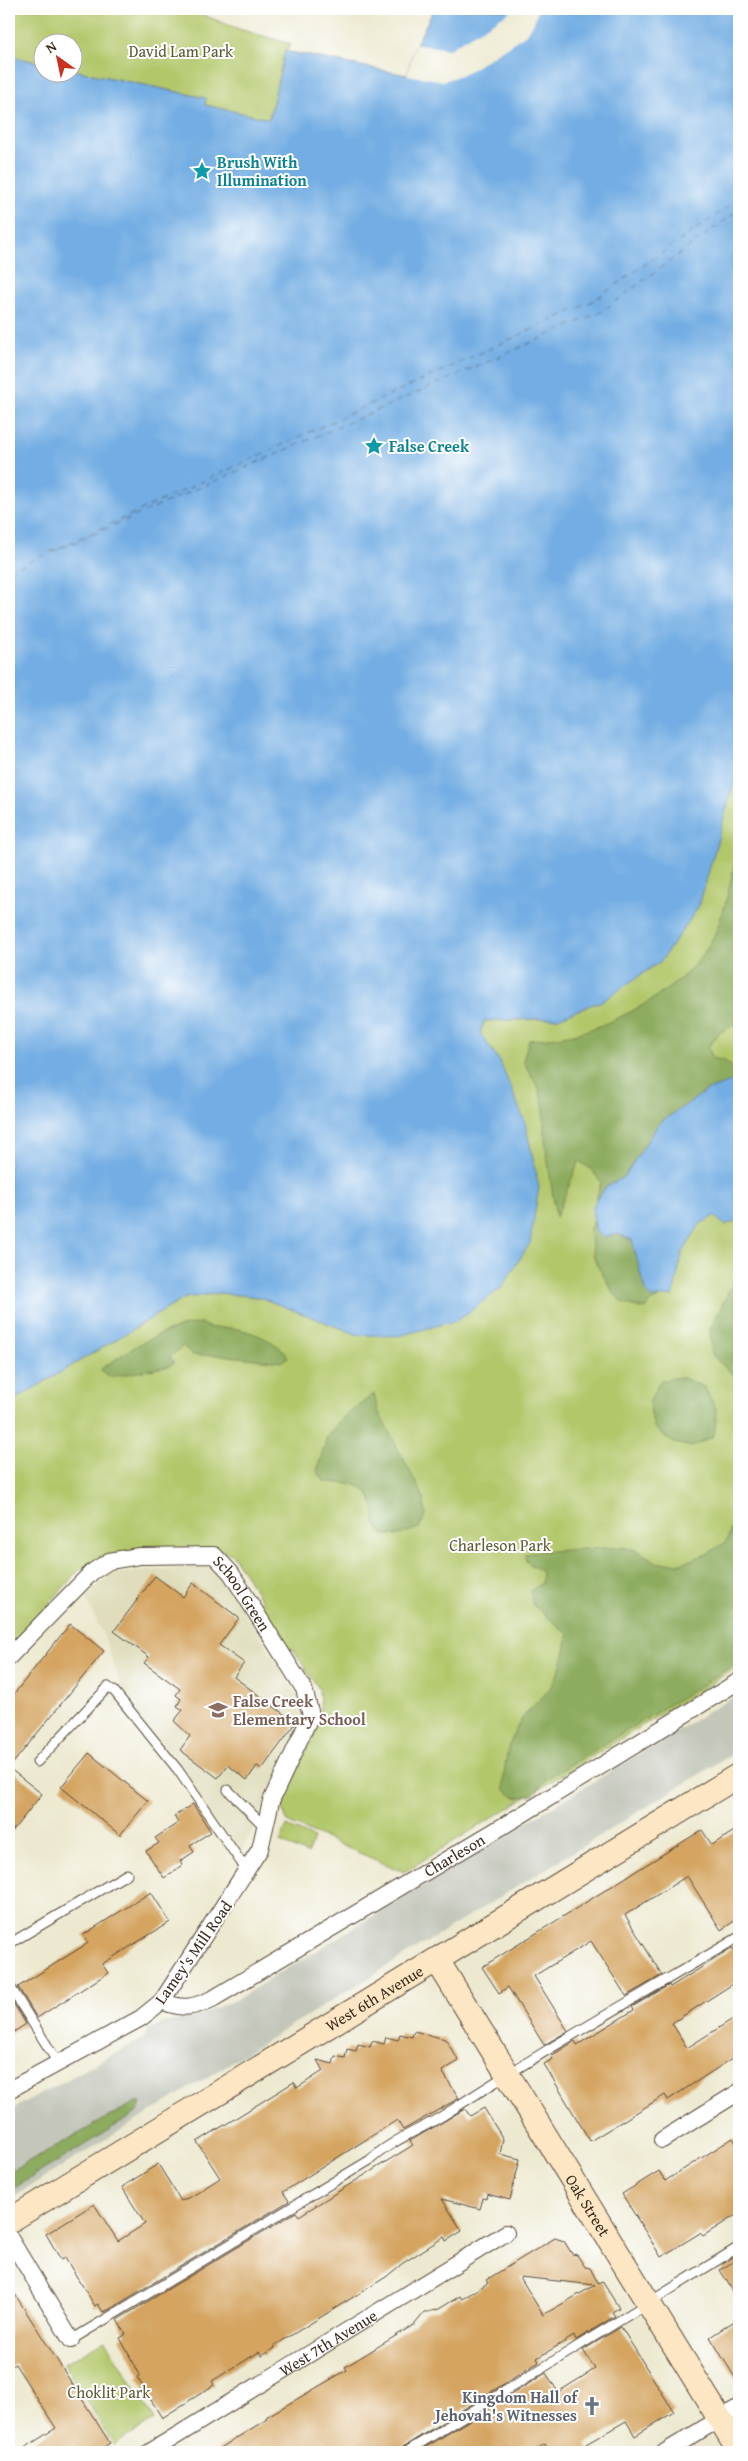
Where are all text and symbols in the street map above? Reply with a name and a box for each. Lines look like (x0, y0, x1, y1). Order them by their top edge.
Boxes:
north arrow (32, 32, 82, 82)
text: N (42, 36, 61, 58)
park label: David Lam Park (129, 39, 234, 63)
place label: Brush With Illumination (217, 150, 307, 192)
place icon: Brush With Illumination (191, 160, 213, 182)
place label: False Creek (389, 434, 470, 458)
place icon: False Creek (363, 435, 385, 457)
park label: Charleson Park (449, 1533, 552, 1557)
street label: School Green (208, 1549, 277, 1636)
place label: False Creek Elementary School (233, 1689, 366, 1731)
school or university icon: False Creek Elementary School (207, 1699, 229, 1721)
street label: Charleson (419, 1827, 489, 1883)
street label: Lamey's Mill Road (148, 1895, 238, 2009)
street label: West 6th Avenue (321, 1959, 428, 2037)
street label: Oak Street (560, 2169, 617, 2241)
street label: West 7th Avenue (274, 2303, 382, 2382)
park label: Choklit Park (67, 2380, 151, 2404)
place label: Kingdom Hall of Jehovah's Witnesses (432, 2385, 579, 2427)
church icon: Kingdom Hall of Jehovah's Witnesses (581, 2395, 603, 2417)

